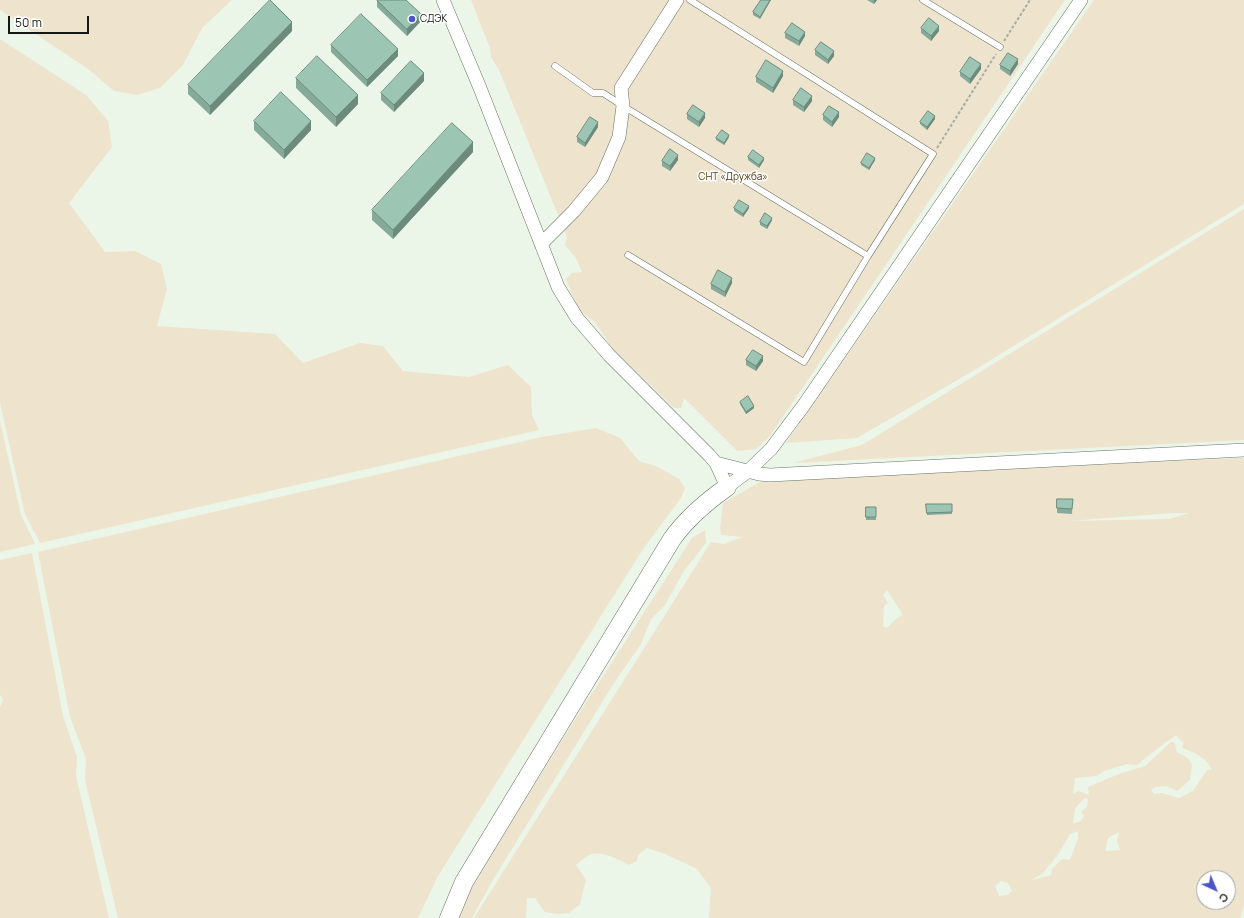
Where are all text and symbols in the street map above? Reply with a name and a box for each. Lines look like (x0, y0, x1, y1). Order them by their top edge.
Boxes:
scale bar (10, 8, 91, 34)
place label: СДЭК (420, 13, 447, 25)
text: 50 m (15, 14, 42, 31)
marker: СДЭК (407, 14, 417, 24)
park label: СНТ «Дружба» (698, 171, 768, 183)
north arrow (1196, 870, 1236, 910)
text: С (1216, 890, 1232, 906)

